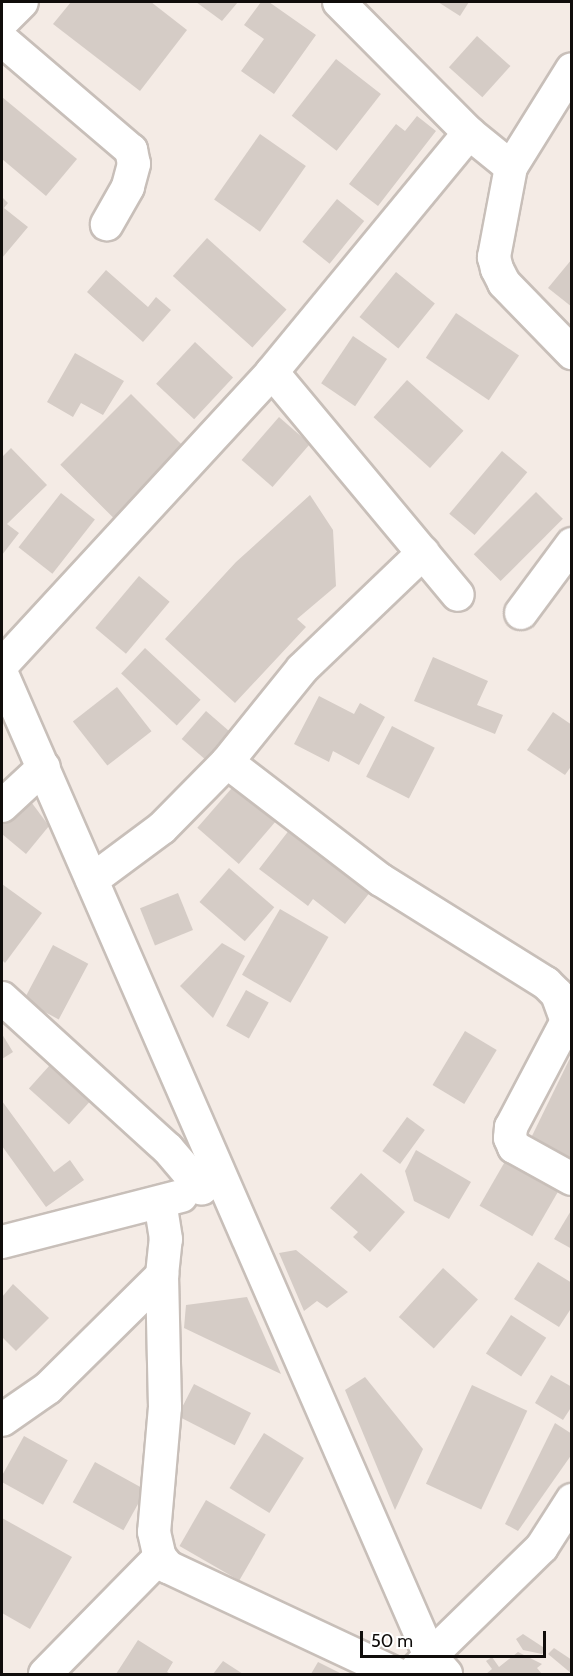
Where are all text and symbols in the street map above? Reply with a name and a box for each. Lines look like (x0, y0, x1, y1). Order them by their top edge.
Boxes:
scale bar (363, 1619, 549, 1657)
text: 50 m (371, 1630, 413, 1652)

